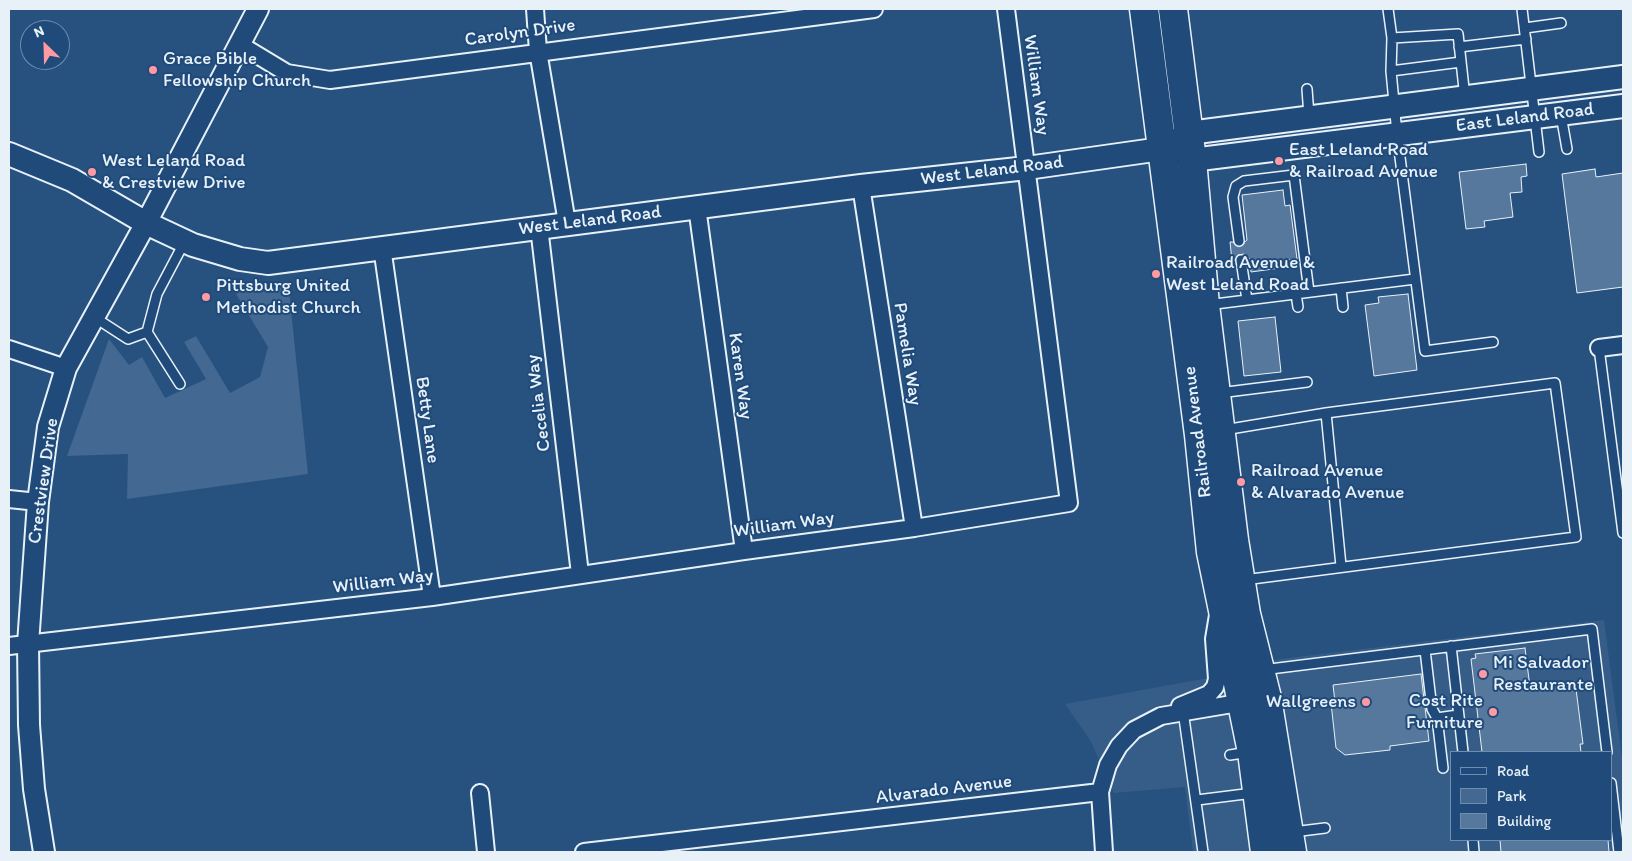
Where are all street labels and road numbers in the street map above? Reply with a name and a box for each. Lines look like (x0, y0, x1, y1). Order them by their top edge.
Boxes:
street label: Carolyn Drive (463, 14, 577, 52)
street label: William Way (1018, 33, 1054, 137)
street label: East Leland Road (1454, 98, 1596, 138)
street label: West Leland Road (919, 151, 1065, 191)
street label: West Leland Road (517, 201, 663, 241)
street label: Pamelia Way (888, 301, 926, 407)
street label: Karen Way (723, 331, 757, 421)
street label: Cecelia Way (522, 353, 556, 453)
street label: Railroad Avenue (1179, 365, 1217, 499)
street label: Betty Lane (410, 375, 444, 465)
street label: Crestview Drive (24, 416, 64, 546)
street label: William Way (732, 507, 836, 543)
street label: William Way (331, 565, 435, 599)
street label: Alvarado Avenue (875, 770, 1013, 810)

